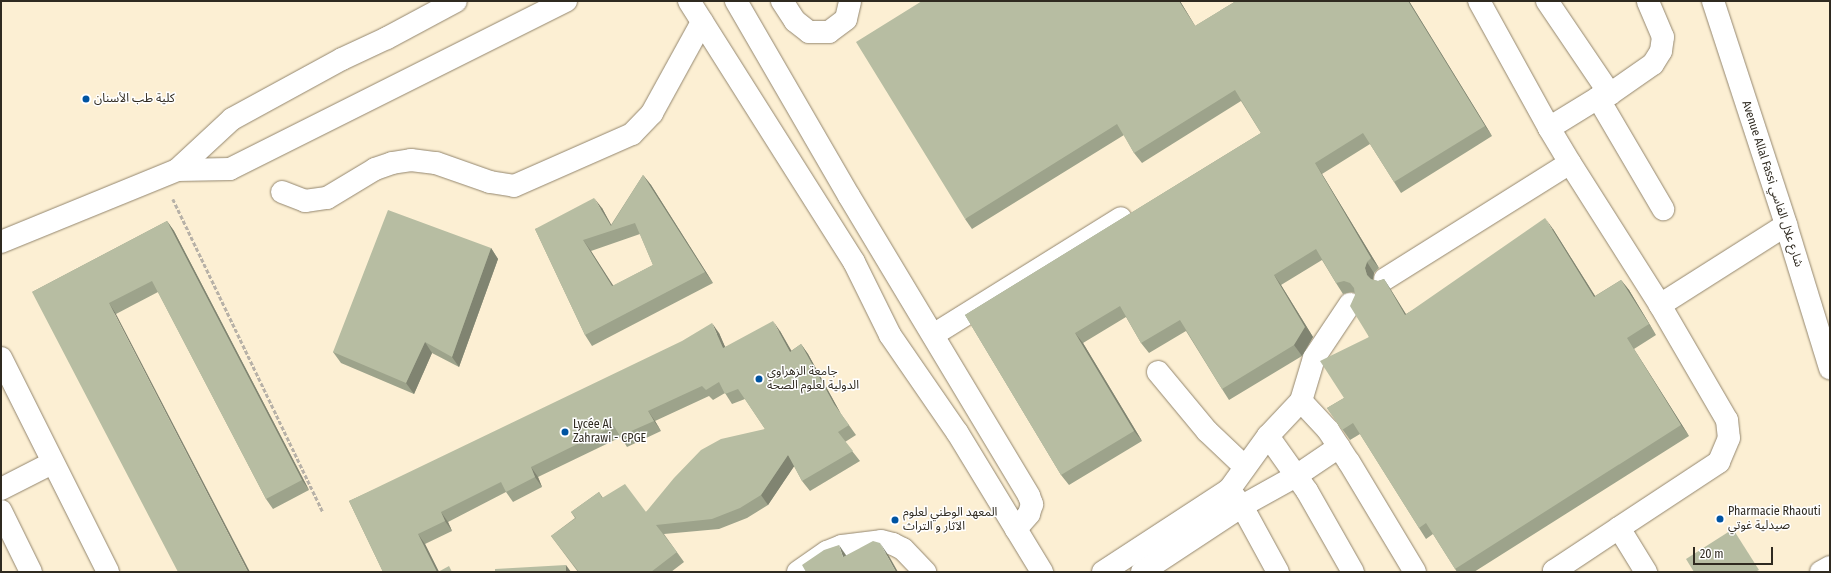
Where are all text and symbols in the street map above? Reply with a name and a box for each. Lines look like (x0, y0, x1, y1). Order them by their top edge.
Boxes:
place label: كلية طب الأسنان (94, 92, 175, 106)
marker: كلية طب الأسنان (81, 94, 91, 104)
street label: Avenue Allal Fassi شارع علال الفاسي (1738, 99, 1806, 269)
place label: جامعة الزهراوي الدولية لعلوم الصحة (767, 365, 859, 393)
marker: جامعة الزهراوي الدولية لعلوم الصحة (754, 374, 764, 384)
place label: Lycée Al Zahrawi - CPGE (573, 418, 646, 446)
marker: Lycée Al Zahrawi - CPGE (560, 427, 570, 437)
place label: Pharmacie Rhaouti صيدلية غوتي (1728, 505, 1821, 533)
place label: المعهد الوطني لعلوم الآثار و التراث (903, 506, 997, 534)
marker: Pharmacie Rhaouti صيدلية غوتي (1715, 514, 1725, 524)
marker: المعهد الوطني لعلوم الآثار و التراث (890, 515, 900, 525)
scale bar (1695, 539, 1775, 565)
text: 20 m (1700, 547, 1724, 561)

